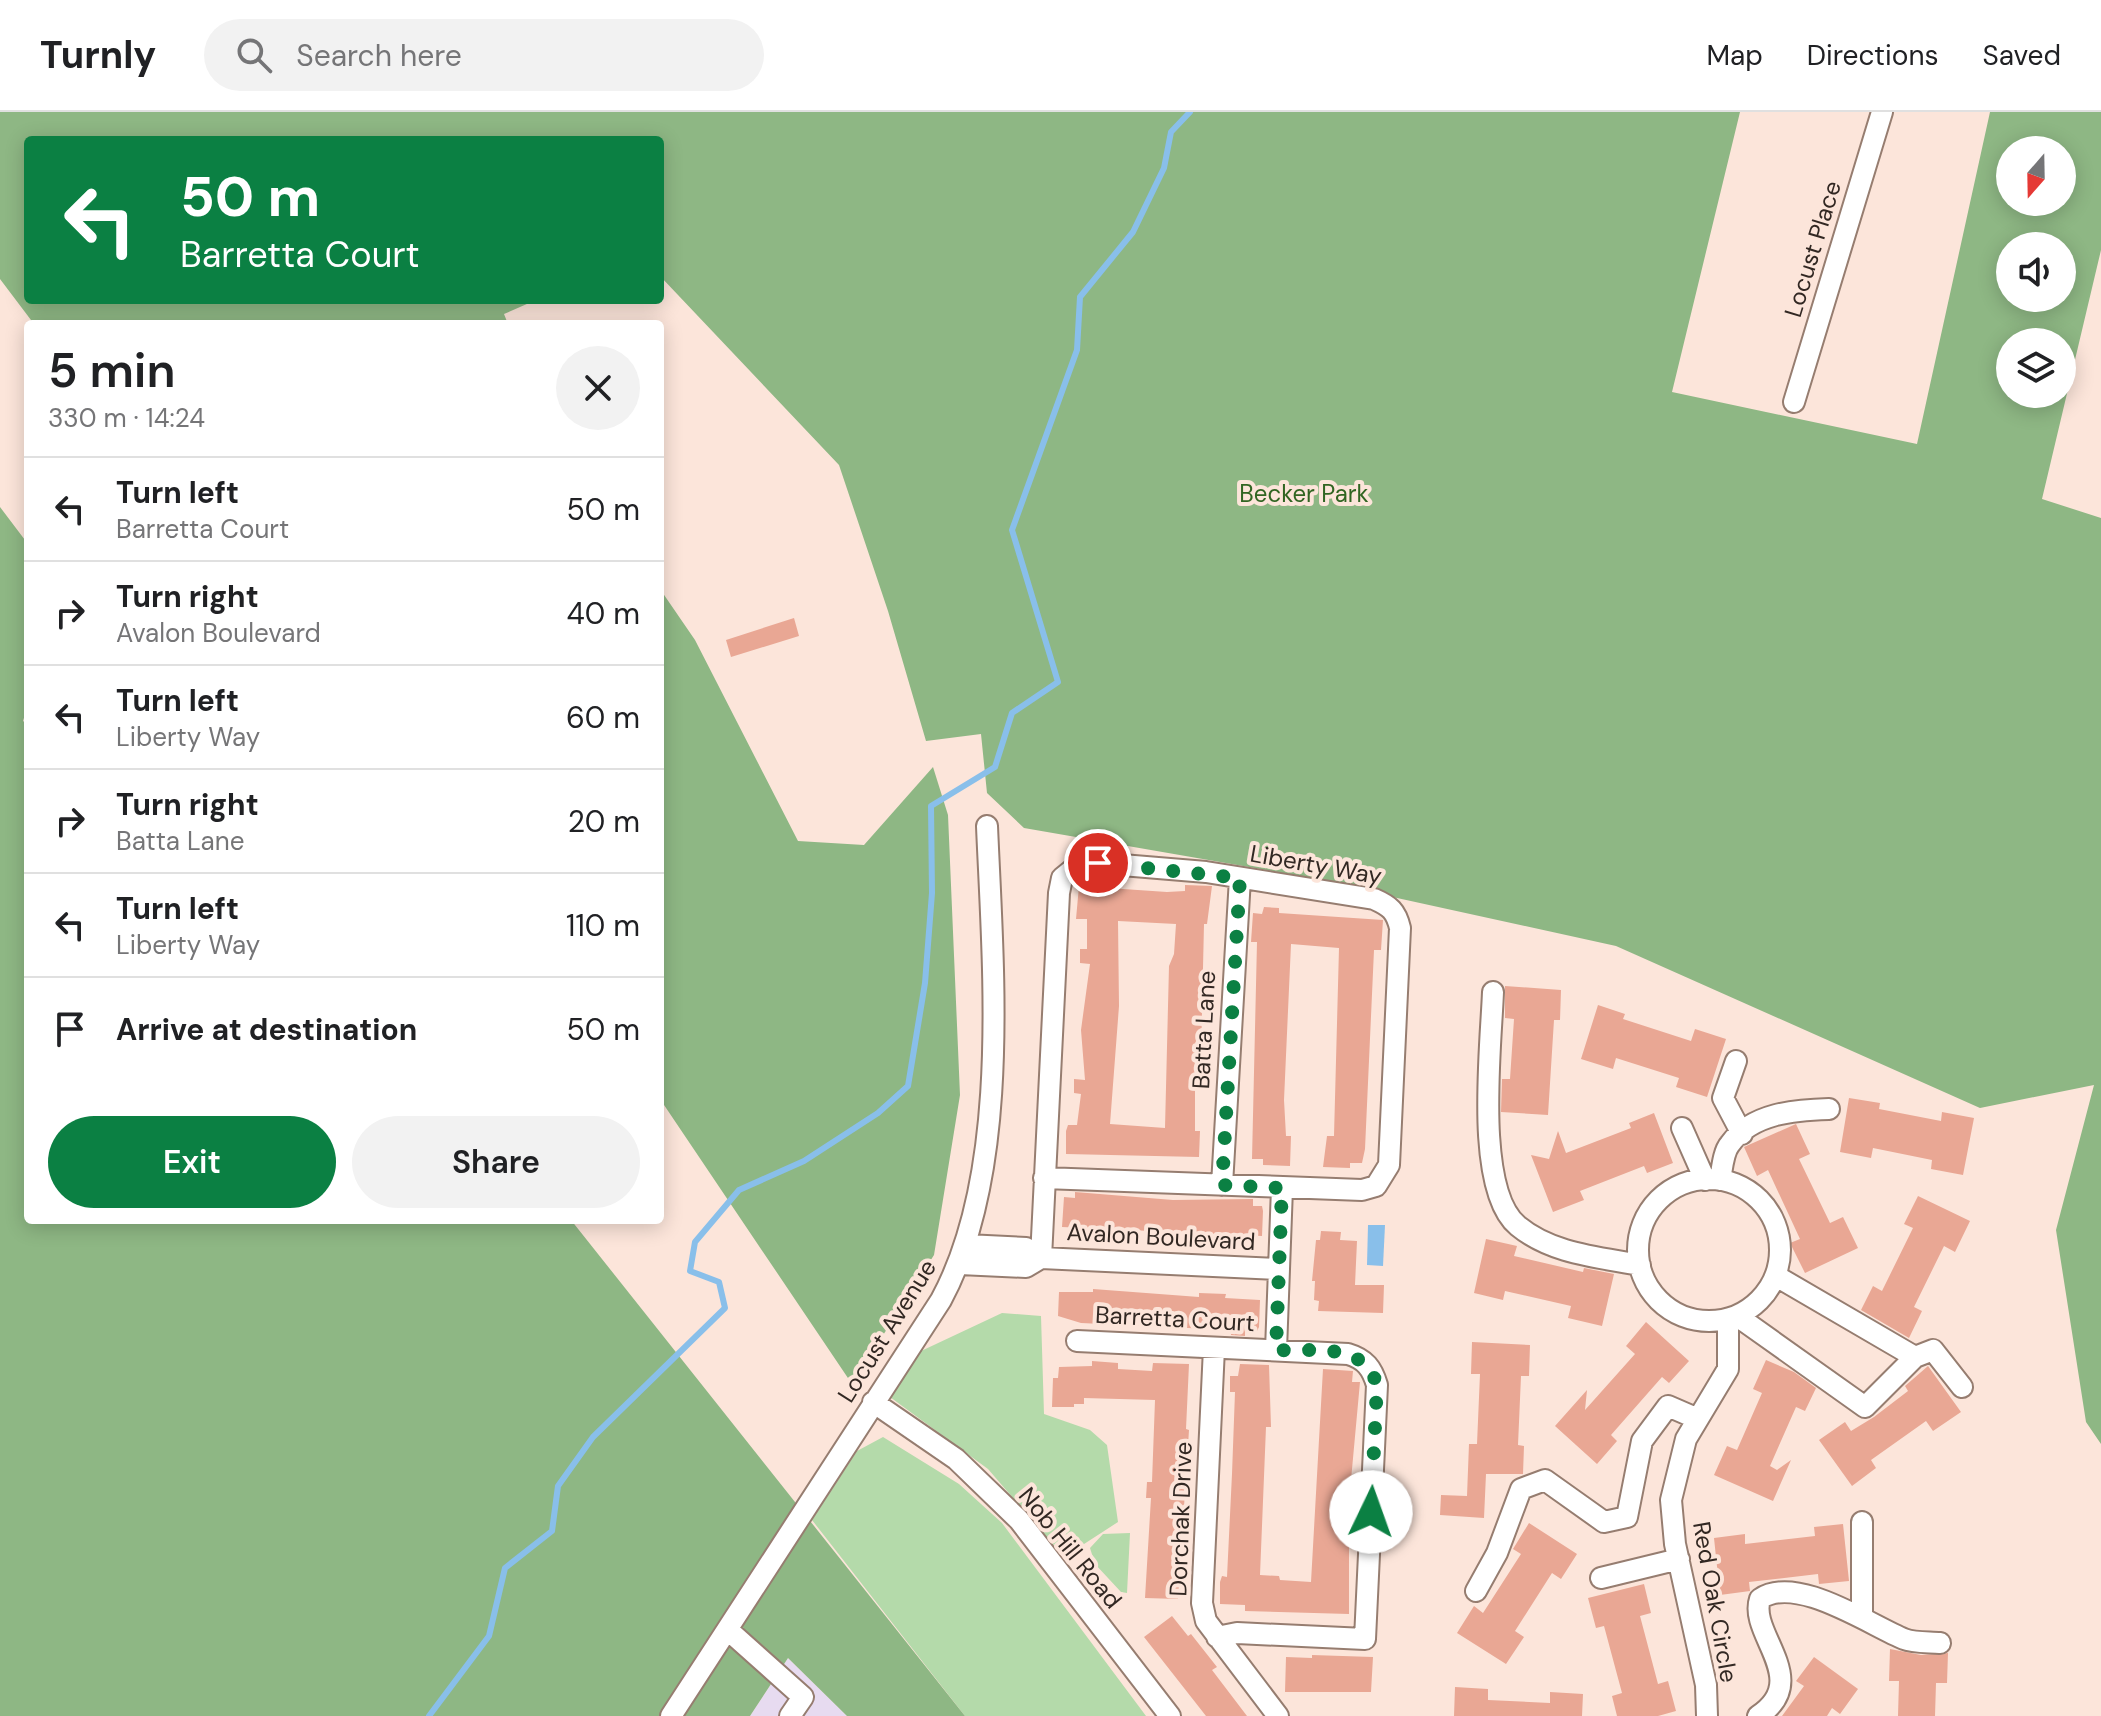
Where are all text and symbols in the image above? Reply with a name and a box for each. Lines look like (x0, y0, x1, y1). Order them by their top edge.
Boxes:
search box (204, 19, 764, 91)
text: Turnly (40, 30, 156, 80)
icon: search (232, 33, 276, 77)
text: Search here (296, 36, 462, 75)
text: Map (1706, 37, 1763, 74)
text: Directions (1807, 37, 1939, 74)
text: Saved (1983, 37, 2061, 74)
north arrow (1996, 136, 2076, 216)
map controls (1996, 136, 2076, 408)
text: 50 m (180, 160, 320, 233)
icon: left (48, 168, 152, 272)
street label: Locust Place (1777, 177, 1848, 321)
text: Barretta Court (180, 231, 420, 278)
button: sound (1996, 232, 2076, 312)
button: layers (1996, 328, 2076, 408)
text: 5 min (48, 339, 176, 402)
button: close (556, 346, 640, 430)
text: 330 m · 14:24 (48, 401, 205, 435)
text: Turn left (116, 473, 239, 512)
park label: Becker Park (1239, 478, 1369, 509)
icon: left (48, 487, 92, 531)
text: 50 m (566, 490, 640, 529)
text: Barretta Court (116, 512, 289, 546)
text: Turn right (116, 577, 259, 616)
icon: right (48, 591, 92, 635)
text: 40 m (567, 594, 640, 633)
text: Avalon Boulevard (116, 616, 321, 650)
text: Turn left (116, 681, 239, 720)
icon: left (48, 695, 92, 739)
text: 60 m (566, 698, 640, 737)
text: Liberty Way (116, 720, 260, 754)
text: Turn right (116, 785, 259, 824)
icon: right (48, 799, 92, 843)
text: 20 m (568, 802, 640, 841)
text: Batta Lane (116, 824, 244, 858)
pin (1064, 829, 1132, 897)
street label: Liberty Way (1248, 838, 1384, 891)
icon: arrive (1076, 841, 1120, 885)
text: Turn left (116, 889, 239, 928)
icon: left (48, 903, 92, 947)
text: 110 m (566, 906, 640, 945)
text: Liberty Way (116, 928, 260, 962)
street label: Batta Lane (1185, 970, 1222, 1090)
icon: arrive (48, 1007, 92, 1051)
text: Arrive at destination (116, 1010, 417, 1049)
text: 50 m (566, 1010, 640, 1049)
button: Exit (48, 1116, 336, 1208)
button: Share (352, 1116, 640, 1208)
street label: Avalon Boulevard (1066, 1216, 1256, 1257)
street label: Locust Avenue (830, 1254, 943, 1408)
street label: Barretta Court (1094, 1299, 1256, 1338)
street label: Dorchak Drive (1162, 1441, 1199, 1597)
position arrow (1329, 1470, 1413, 1554)
street label: Nob Hill Road (1012, 1481, 1129, 1615)
street label: Red Oak Circle (1686, 1519, 1745, 1685)

